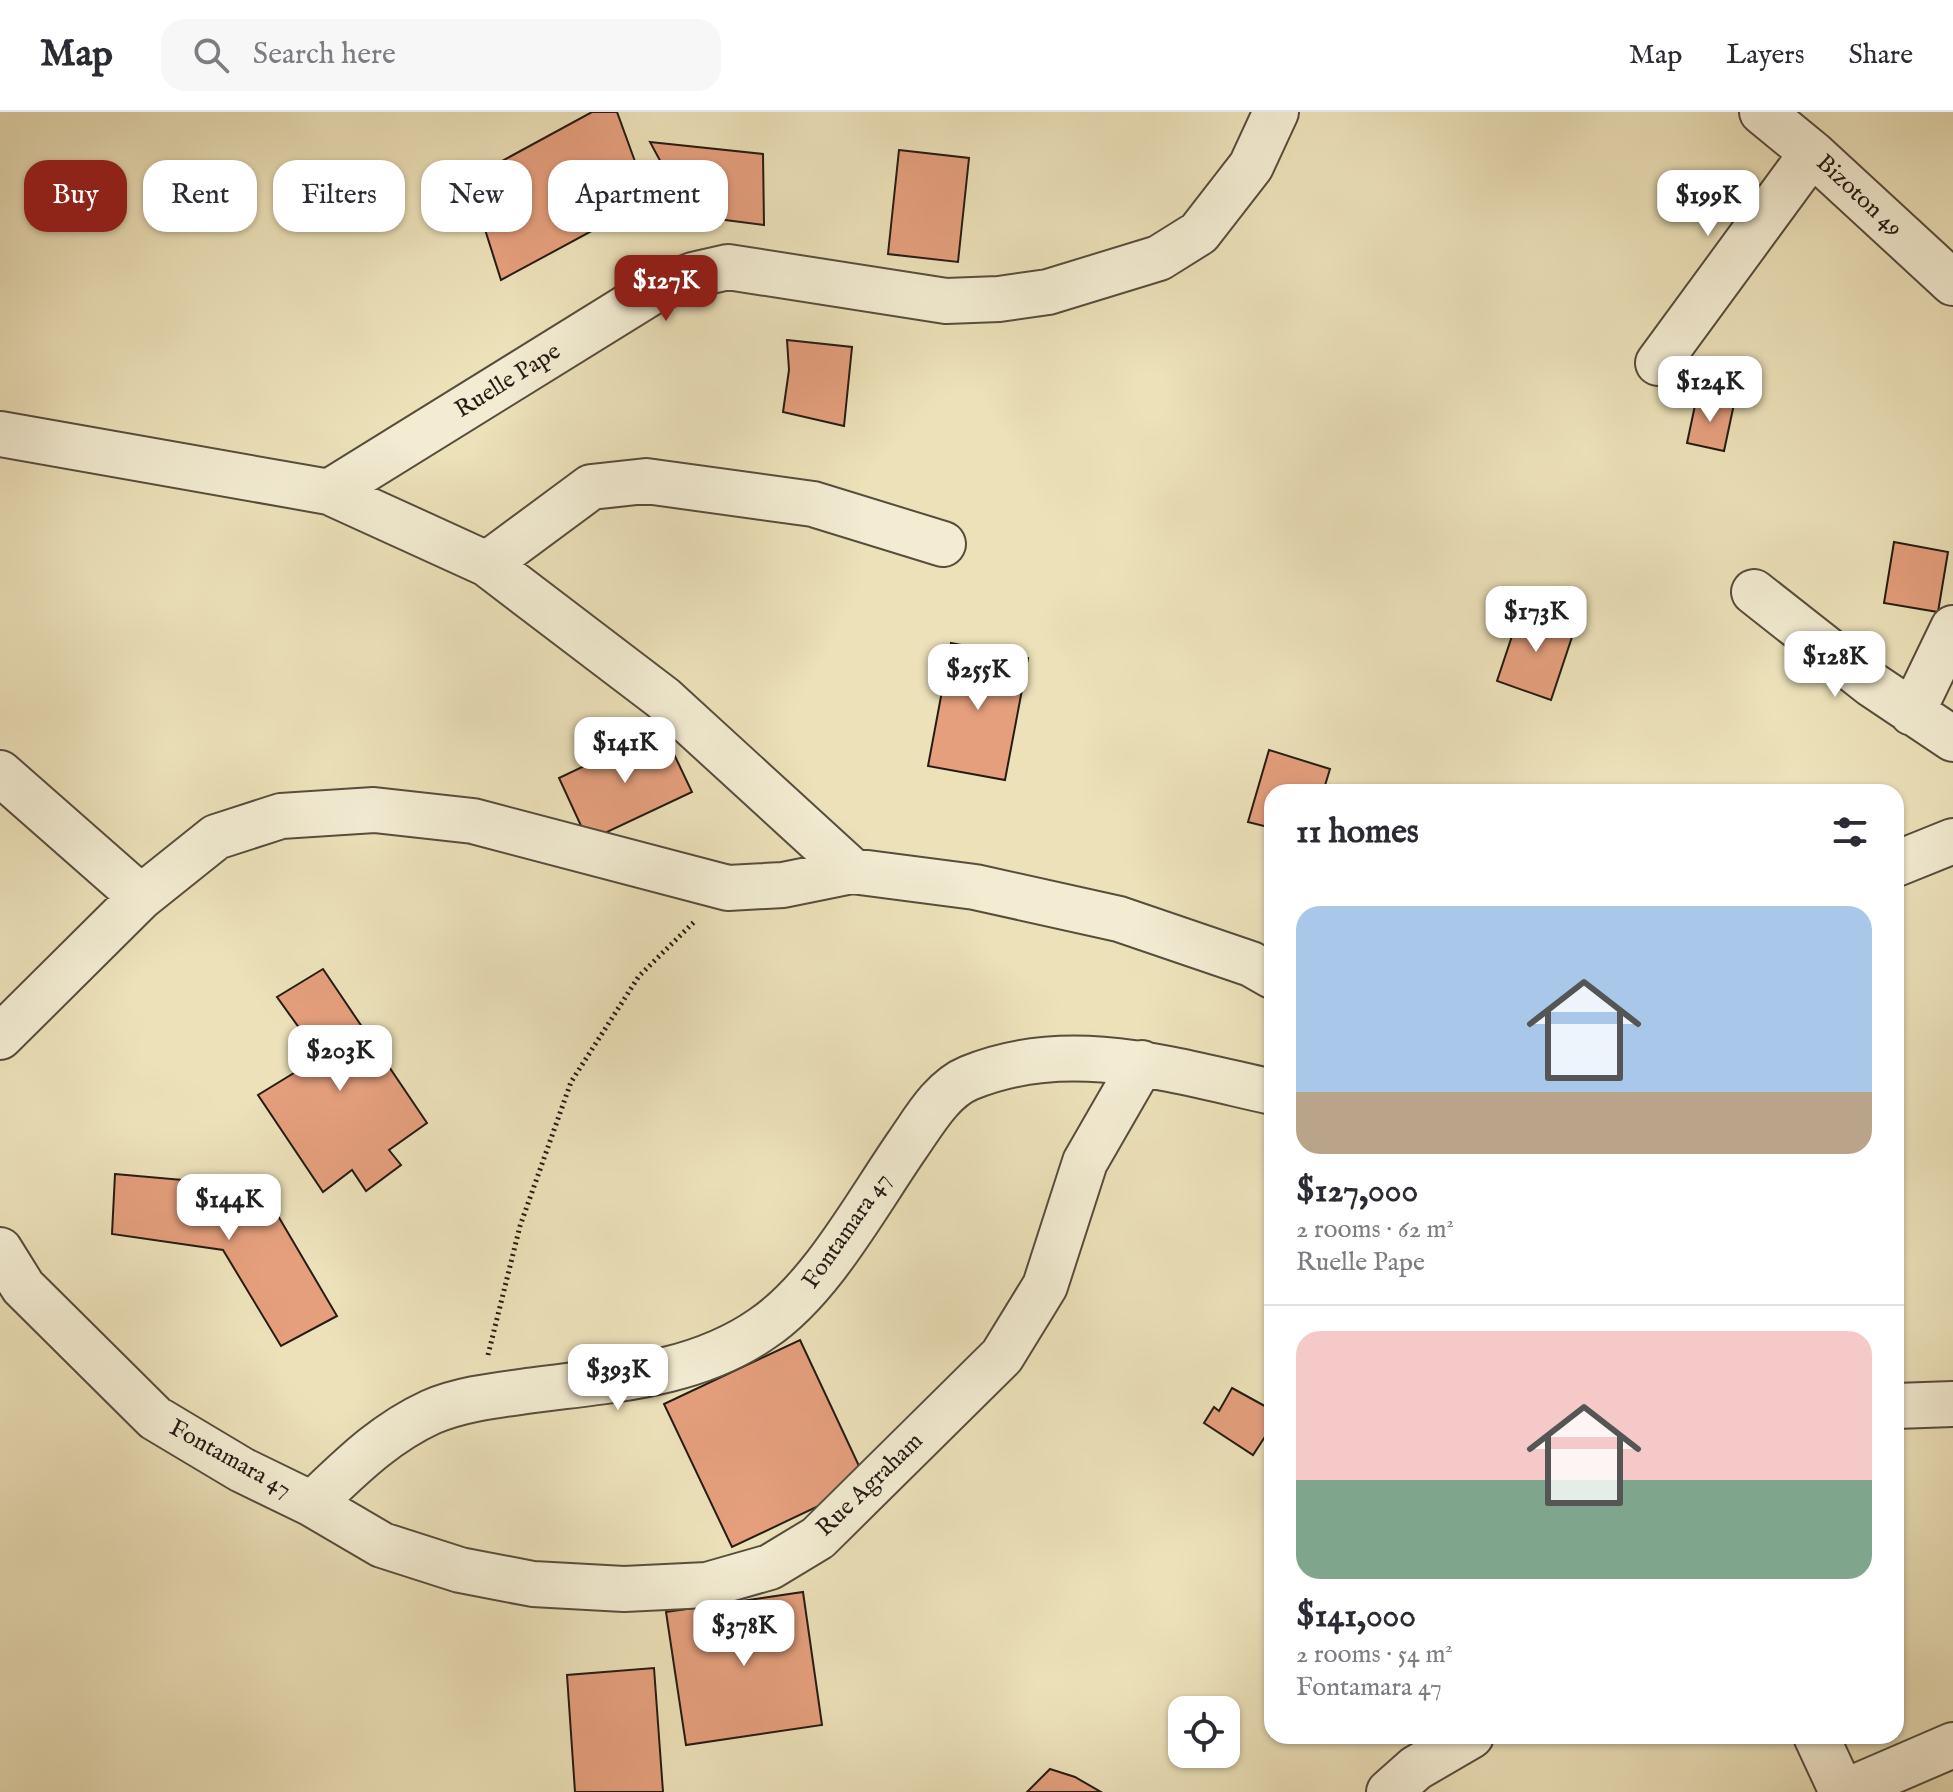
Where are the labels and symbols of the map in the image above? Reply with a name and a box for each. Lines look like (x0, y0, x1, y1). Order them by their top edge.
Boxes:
street label: Bizoton 49 (1809, 148, 1909, 244)
pin: $199K (1652, 170, 1764, 238)
pin: $127K (610, 255, 722, 323)
street label: Ruelle Pape (449, 336, 567, 426)
pin: $124K (1654, 356, 1766, 424)
pin: $173K (1480, 586, 1592, 654)
pin: $128K (1779, 631, 1891, 699)
pin: $255K (922, 644, 1034, 712)
pin: $141K (569, 717, 681, 785)
pin: $203K (284, 1025, 396, 1093)
street label: Fontamara 47 (796, 1167, 898, 1295)
pin: $144K (173, 1174, 285, 1242)
pin: $393K (562, 1344, 674, 1412)
street label: Fontamara 47 (164, 1413, 296, 1505)
street label: Rue Agraham (810, 1426, 930, 1544)
pin: $378K (688, 1600, 800, 1668)

